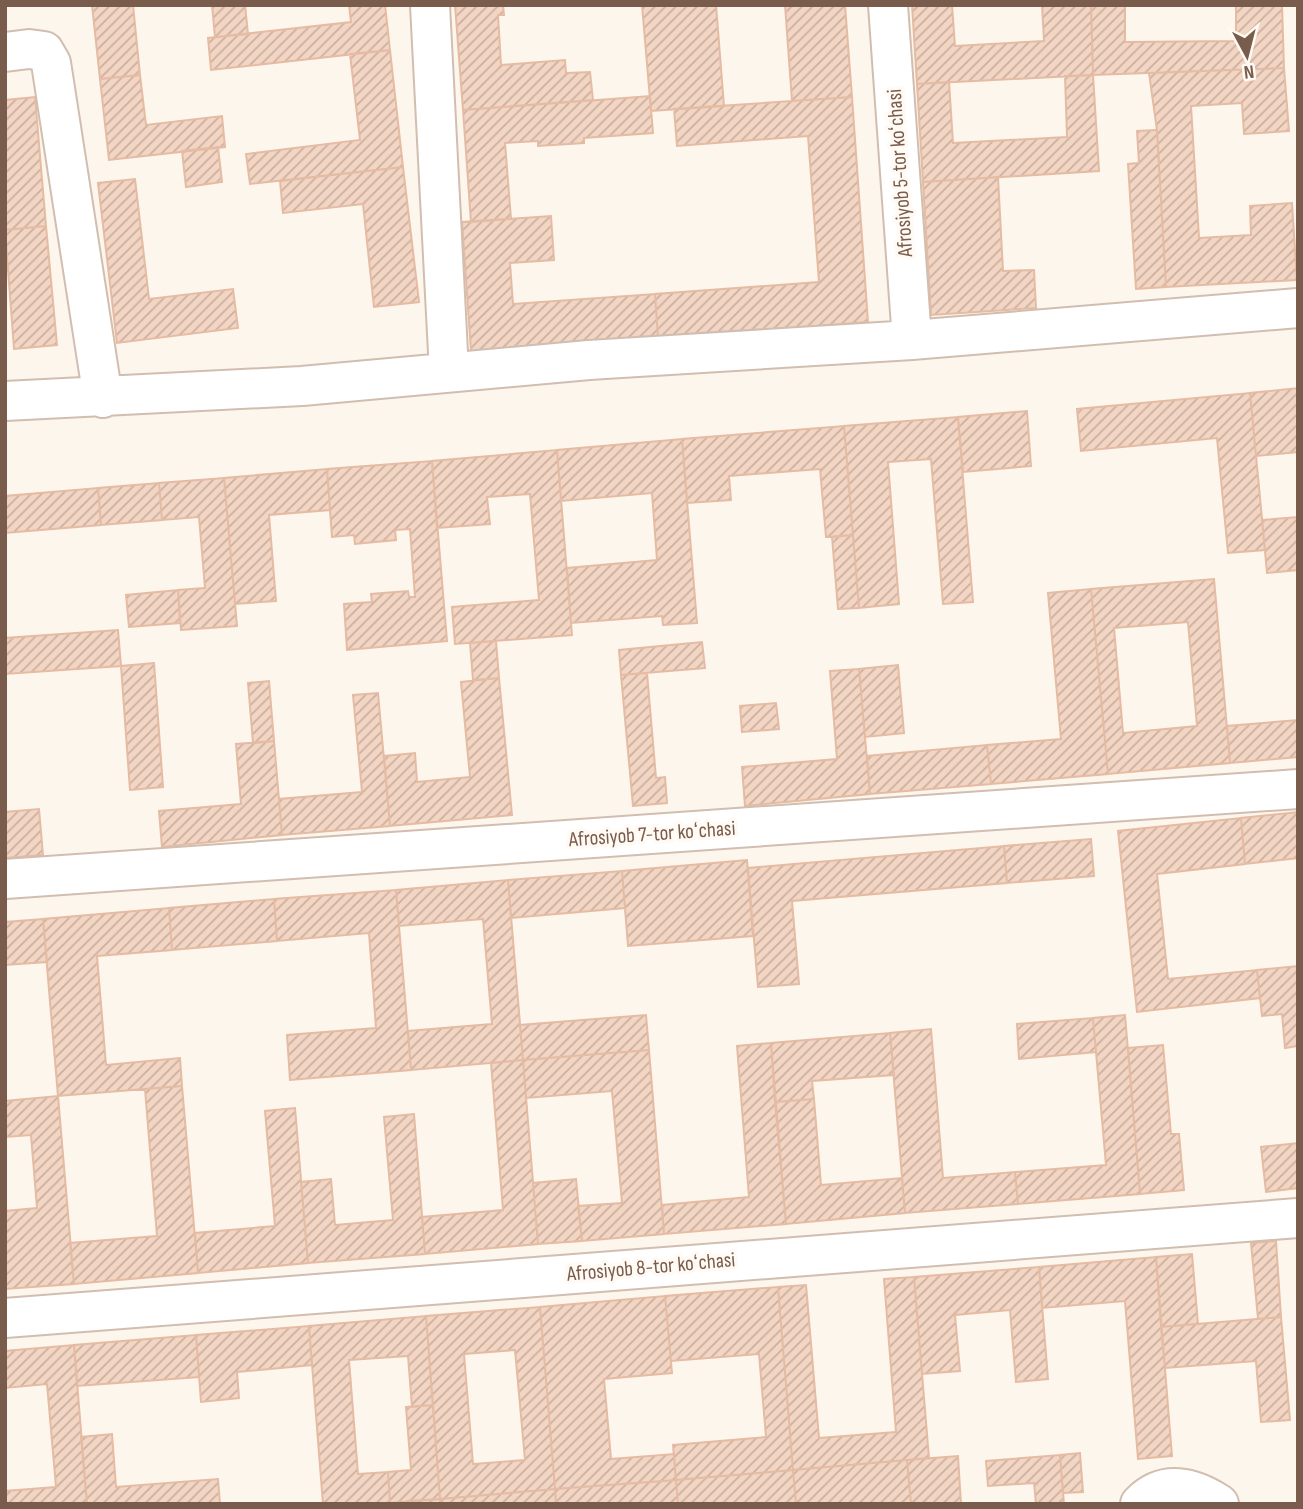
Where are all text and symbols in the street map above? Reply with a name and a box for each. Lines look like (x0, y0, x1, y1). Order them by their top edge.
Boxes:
north arrow (1212, 21, 1282, 91)
text: N (1242, 59, 1255, 83)
street label: Afrosiyob 5-tor koʻchasi (882, 88, 918, 259)
street label: Afrosiyob 7-tor koʻchasi (567, 816, 736, 852)
street label: Afrosiyob 8-tor koʻchasi (565, 1247, 736, 1287)

